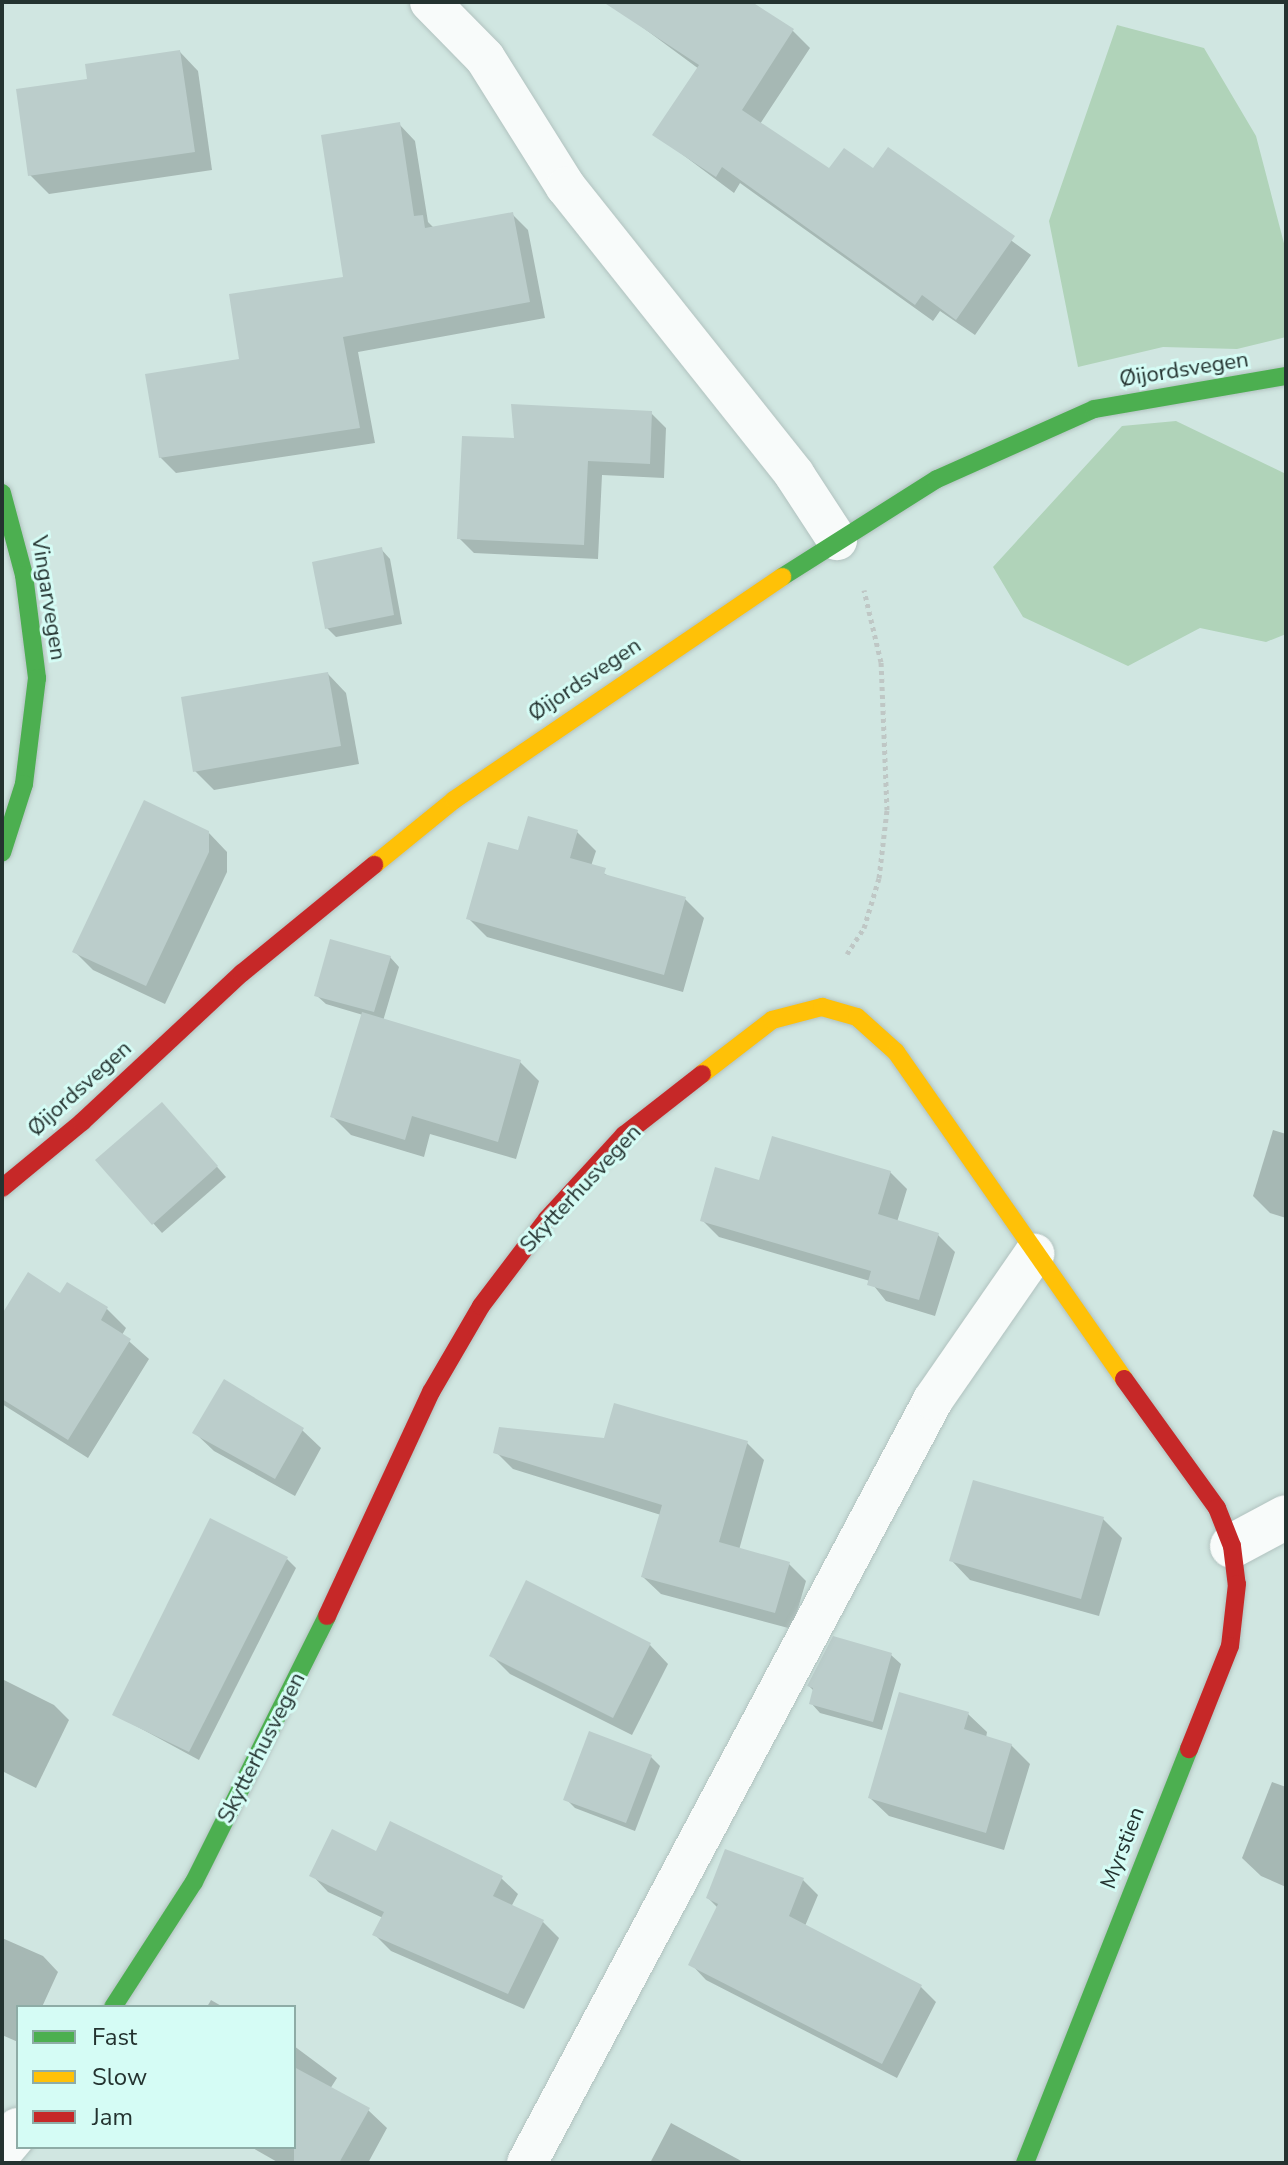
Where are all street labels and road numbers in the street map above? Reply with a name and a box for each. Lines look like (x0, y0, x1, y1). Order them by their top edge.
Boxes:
street label: Øijordsvegen (1118, 347, 1250, 393)
street label: Vingarvegen (25, 534, 71, 662)
street label: Øijordsvegen (524, 633, 646, 727)
street label: Øijordsvegen (23, 1036, 137, 1142)
street label: Skytterhusvegen (515, 1120, 647, 1258)
street label: Skytterhusvegen (213, 1668, 311, 1828)
street label: Myrstien (1095, 1803, 1151, 1893)

